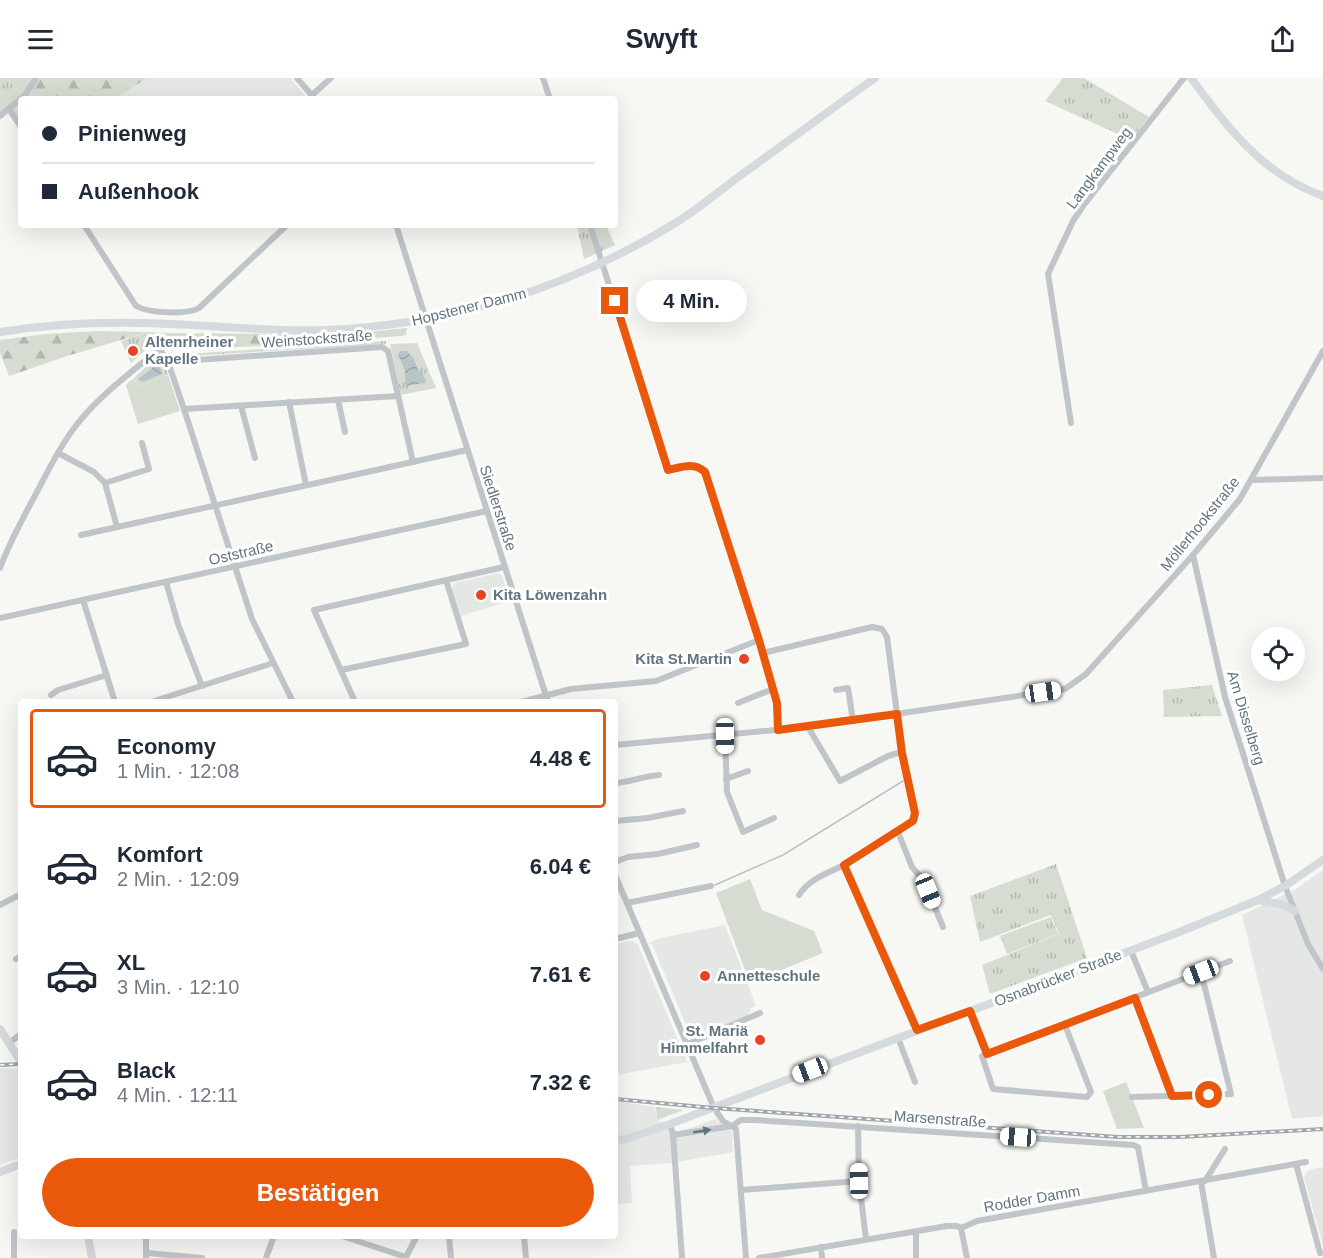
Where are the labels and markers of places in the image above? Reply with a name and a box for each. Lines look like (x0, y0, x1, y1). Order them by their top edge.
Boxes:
place label: Altenrheiner Kapelle (145, 333, 234, 367)
marker: Altenrheiner Kapelle (126, 344, 140, 358)
place label: Kita Löwenzahn (493, 586, 607, 603)
marker: Kita Löwenzahn (474, 588, 488, 602)
place label: Kita St.Martin (635, 650, 732, 667)
marker: Kita St.Martin (737, 652, 751, 666)
place label: Annetteschule (717, 967, 820, 984)
marker: Annetteschule (698, 969, 712, 983)
place label: St. Mariä Himmelfahrt (660, 1022, 749, 1056)
marker: St. Mariä Himmelfahrt (753, 1033, 767, 1047)

